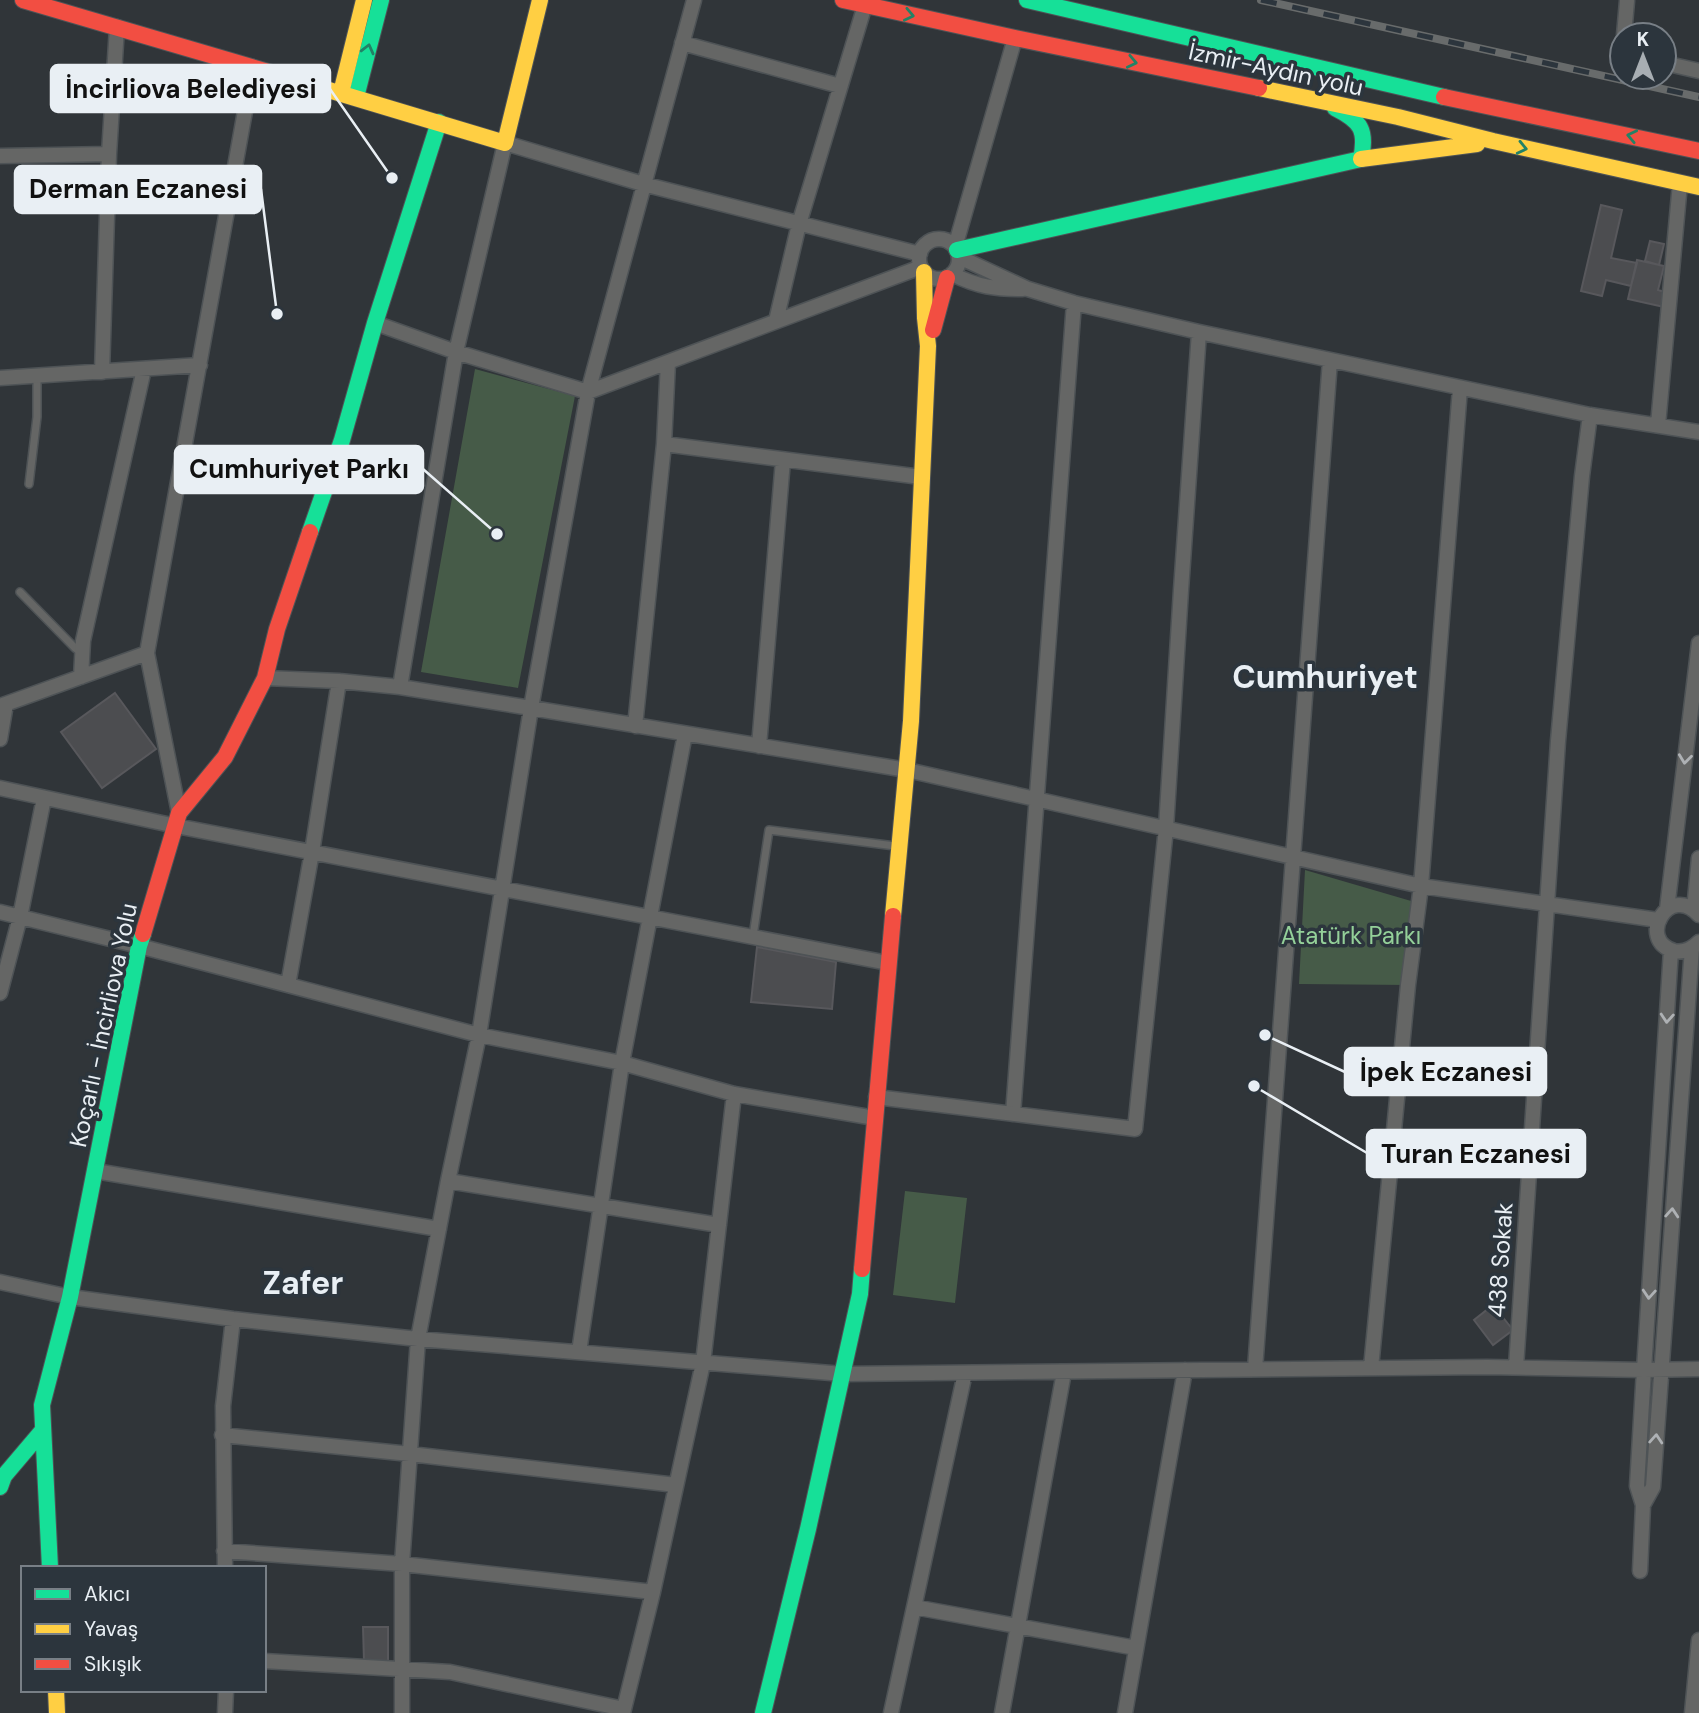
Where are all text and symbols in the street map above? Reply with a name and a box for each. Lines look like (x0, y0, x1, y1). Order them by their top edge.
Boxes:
one-way arrow (903, 6, 915, 21)
north arrow (1608, 21, 1678, 91)
text: K (1637, 27, 1649, 52)
street label: İzmir-Aydın yolu (1186, 35, 1366, 103)
one-way arrow (360, 43, 374, 55)
one-way arrow (1126, 54, 1138, 69)
callout: İncirliova Belediyesi (51, 65, 330, 112)
text: İncirliova Belediyesi (65, 72, 317, 106)
one-way arrow (1626, 130, 1638, 145)
one-way arrow (1516, 139, 1528, 154)
callout: Derman Eczanesi (15, 166, 261, 213)
text: Derman Eczanesi (29, 172, 247, 206)
callout: Cumhuriyet Parkı (175, 446, 423, 493)
text: Cumhuriyet Parkı (189, 452, 409, 486)
district label: Cumhuriyet (1232, 656, 1418, 698)
one-way arrow (1678, 754, 1693, 765)
street label: Koçarlı - İncirliova Yolu (62, 900, 144, 1150)
park label: Atatürk Parkı (1281, 920, 1421, 951)
one-way arrow (1660, 1013, 1675, 1024)
callout: İpek Eczanesi (1345, 1048, 1546, 1095)
text: İpek Eczanesi (1360, 1055, 1532, 1089)
callout: Turan Eczanesi (1367, 1130, 1585, 1177)
text: Turan Eczanesi (1381, 1137, 1571, 1171)
street label: 438 Sokak (1481, 1202, 1519, 1318)
one-way arrow (1664, 1207, 1679, 1218)
district label: Zafer (263, 1262, 343, 1304)
one-way arrow (1641, 1289, 1656, 1300)
one-way arrow (1648, 1434, 1663, 1445)
legend (21, 1566, 266, 1692)
text: Akıcı (84, 1580, 130, 1608)
text: Yavaş (84, 1615, 138, 1643)
text: Sıkışık (84, 1650, 142, 1678)

